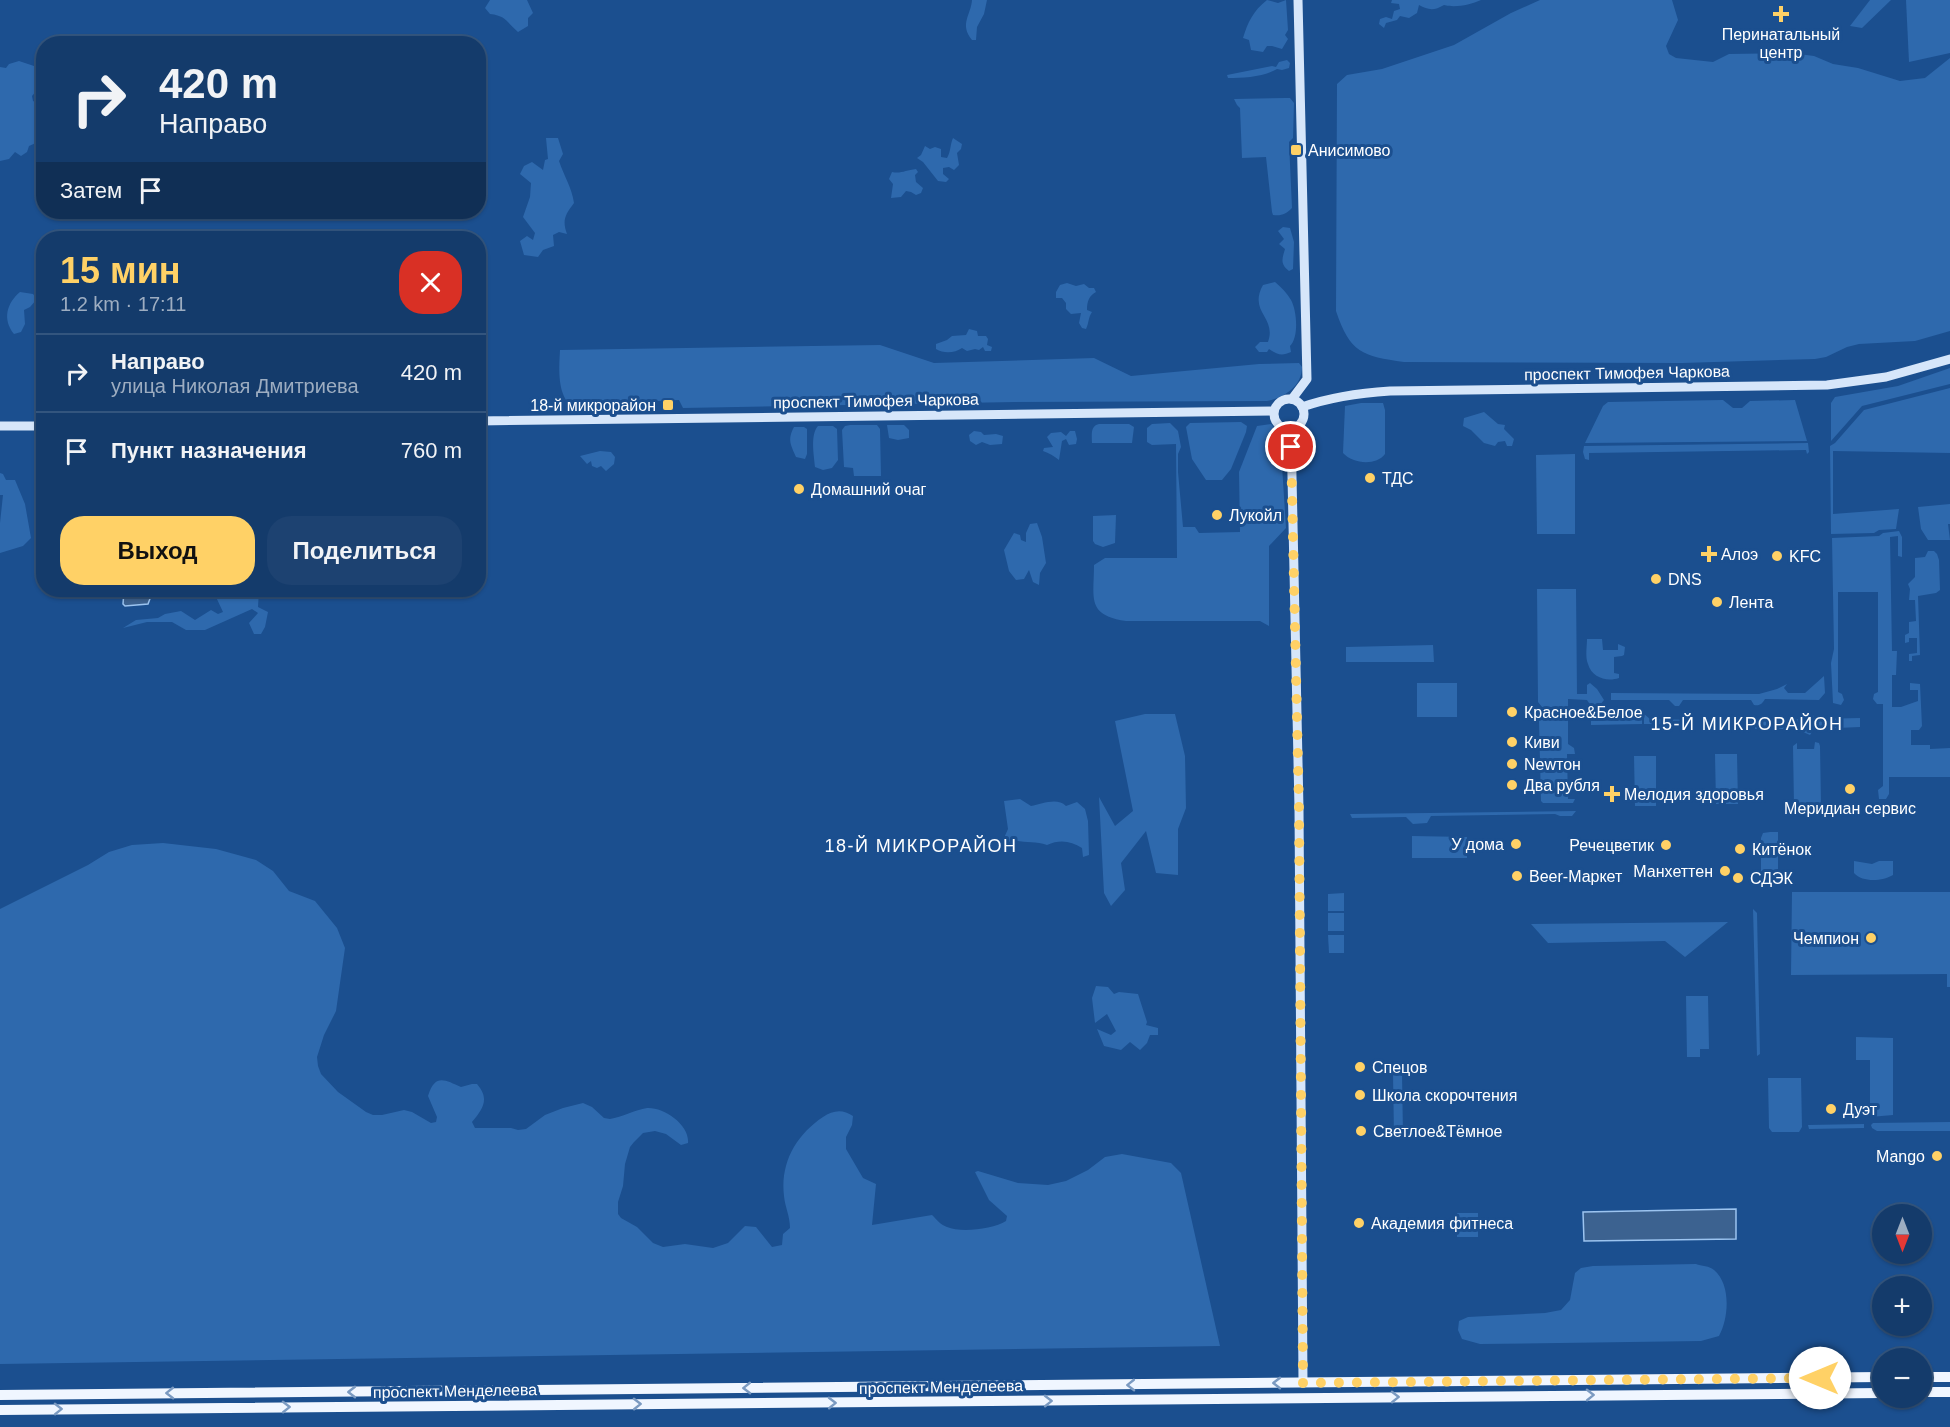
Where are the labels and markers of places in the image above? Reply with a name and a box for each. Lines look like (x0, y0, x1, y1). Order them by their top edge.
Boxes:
marker: Перинатальный центр (1772, 5, 1790, 23)
place label: Перинатальный центр (1722, 26, 1840, 61)
place label: Анисимово (1308, 142, 1391, 159)
marker: Анисимово (1289, 143, 1303, 157)
place label: 18-й микрорайон (530, 397, 656, 414)
marker: 18-й микрорайон (661, 398, 675, 412)
pin (1265, 421, 1316, 472)
place label: ТДС (1382, 470, 1414, 487)
marker: ТДС (1363, 471, 1377, 485)
place label: Домашний очаг (811, 481, 927, 498)
marker: Домашний очаг (792, 482, 806, 496)
place label: Лукойл (1229, 507, 1282, 524)
marker: Лукойл (1210, 508, 1224, 522)
place label: Алоэ (1721, 546, 1758, 563)
marker: Алоэ (1702, 547, 1716, 561)
place label: KFC (1789, 548, 1821, 565)
marker: KFC (1770, 549, 1784, 563)
place label: DNS (1668, 571, 1702, 588)
marker: DNS (1649, 572, 1663, 586)
place label: Лента (1729, 594, 1773, 611)
marker: Лента (1710, 595, 1724, 609)
place label: Красное&Белое (1524, 704, 1643, 721)
marker: Красное&Белое (1505, 705, 1519, 719)
place label: Киви (1524, 734, 1560, 751)
marker: Киви (1505, 735, 1519, 749)
place label: Newтон (1524, 756, 1581, 773)
marker: Newтон (1505, 757, 1519, 771)
place label: Два рубля (1524, 777, 1600, 794)
marker: Два рубля (1505, 778, 1519, 792)
marker: Меридиан сервис (1843, 782, 1857, 796)
place label: Мелодия здоровья (1624, 786, 1764, 803)
marker: Мелодия здоровья (1605, 787, 1619, 801)
place label: Меридиан сервис (1784, 800, 1916, 817)
place label: У дома (1451, 836, 1504, 853)
marker: У дома (1509, 837, 1523, 851)
place label: Речецветик (1569, 837, 1655, 854)
marker: Речецветик (1659, 838, 1673, 852)
place label: Китёнок (1752, 841, 1812, 858)
marker: Китёнок (1733, 842, 1747, 856)
place label: Манхеттен (1633, 863, 1713, 880)
marker: Манхеттен (1718, 864, 1732, 878)
place label: Beer-Маркет (1529, 868, 1623, 885)
marker: Beer-Маркет (1510, 869, 1524, 883)
place label: СДЭК (1750, 870, 1794, 887)
marker: СДЭК (1731, 871, 1745, 885)
place label: Чемпион (1793, 930, 1859, 947)
marker: Чемпион (1864, 931, 1878, 945)
place label: Спецов (1372, 1059, 1428, 1076)
marker: Спецов (1353, 1060, 1367, 1074)
place label: Школа скорочтения (1372, 1087, 1517, 1104)
marker: Школа скорочтения (1353, 1088, 1367, 1102)
place label: Дуэт (1843, 1101, 1878, 1118)
marker: Дуэт (1824, 1102, 1838, 1116)
place label: Светлое&Тёмное (1373, 1123, 1503, 1140)
marker: Светлое&Тёмное (1354, 1124, 1368, 1138)
place label: Mango (1876, 1148, 1925, 1165)
marker: Mango (1930, 1149, 1944, 1163)
place label: Академия фитнеса (1371, 1215, 1513, 1232)
marker: Академия фитнеса (1352, 1216, 1366, 1230)

